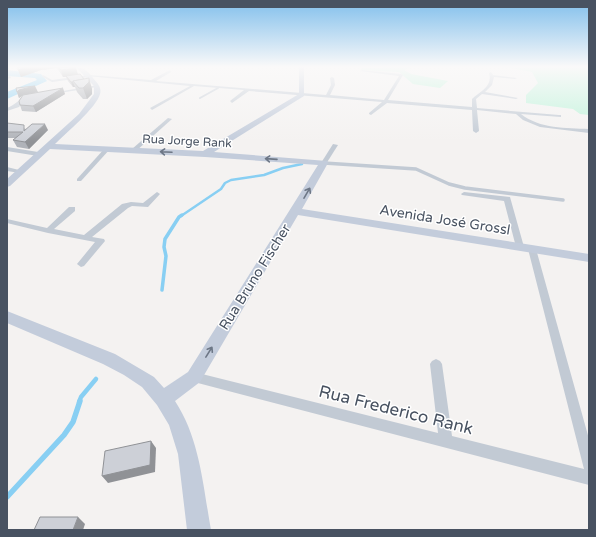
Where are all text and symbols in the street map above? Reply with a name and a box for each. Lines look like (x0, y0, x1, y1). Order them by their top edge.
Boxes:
street label: Rua Jorge Rank (142, 132, 233, 150)
one-way arrow (160, 148, 173, 156)
one-way arrow (265, 156, 278, 163)
one-way arrow (303, 187, 311, 199)
street label: Avenida José Grossl (378, 201, 512, 239)
street label: Rua Bruno Fischer (215, 220, 295, 333)
one-way arrow (205, 347, 213, 358)
street label: Rua Frederico Rank (317, 381, 475, 439)

